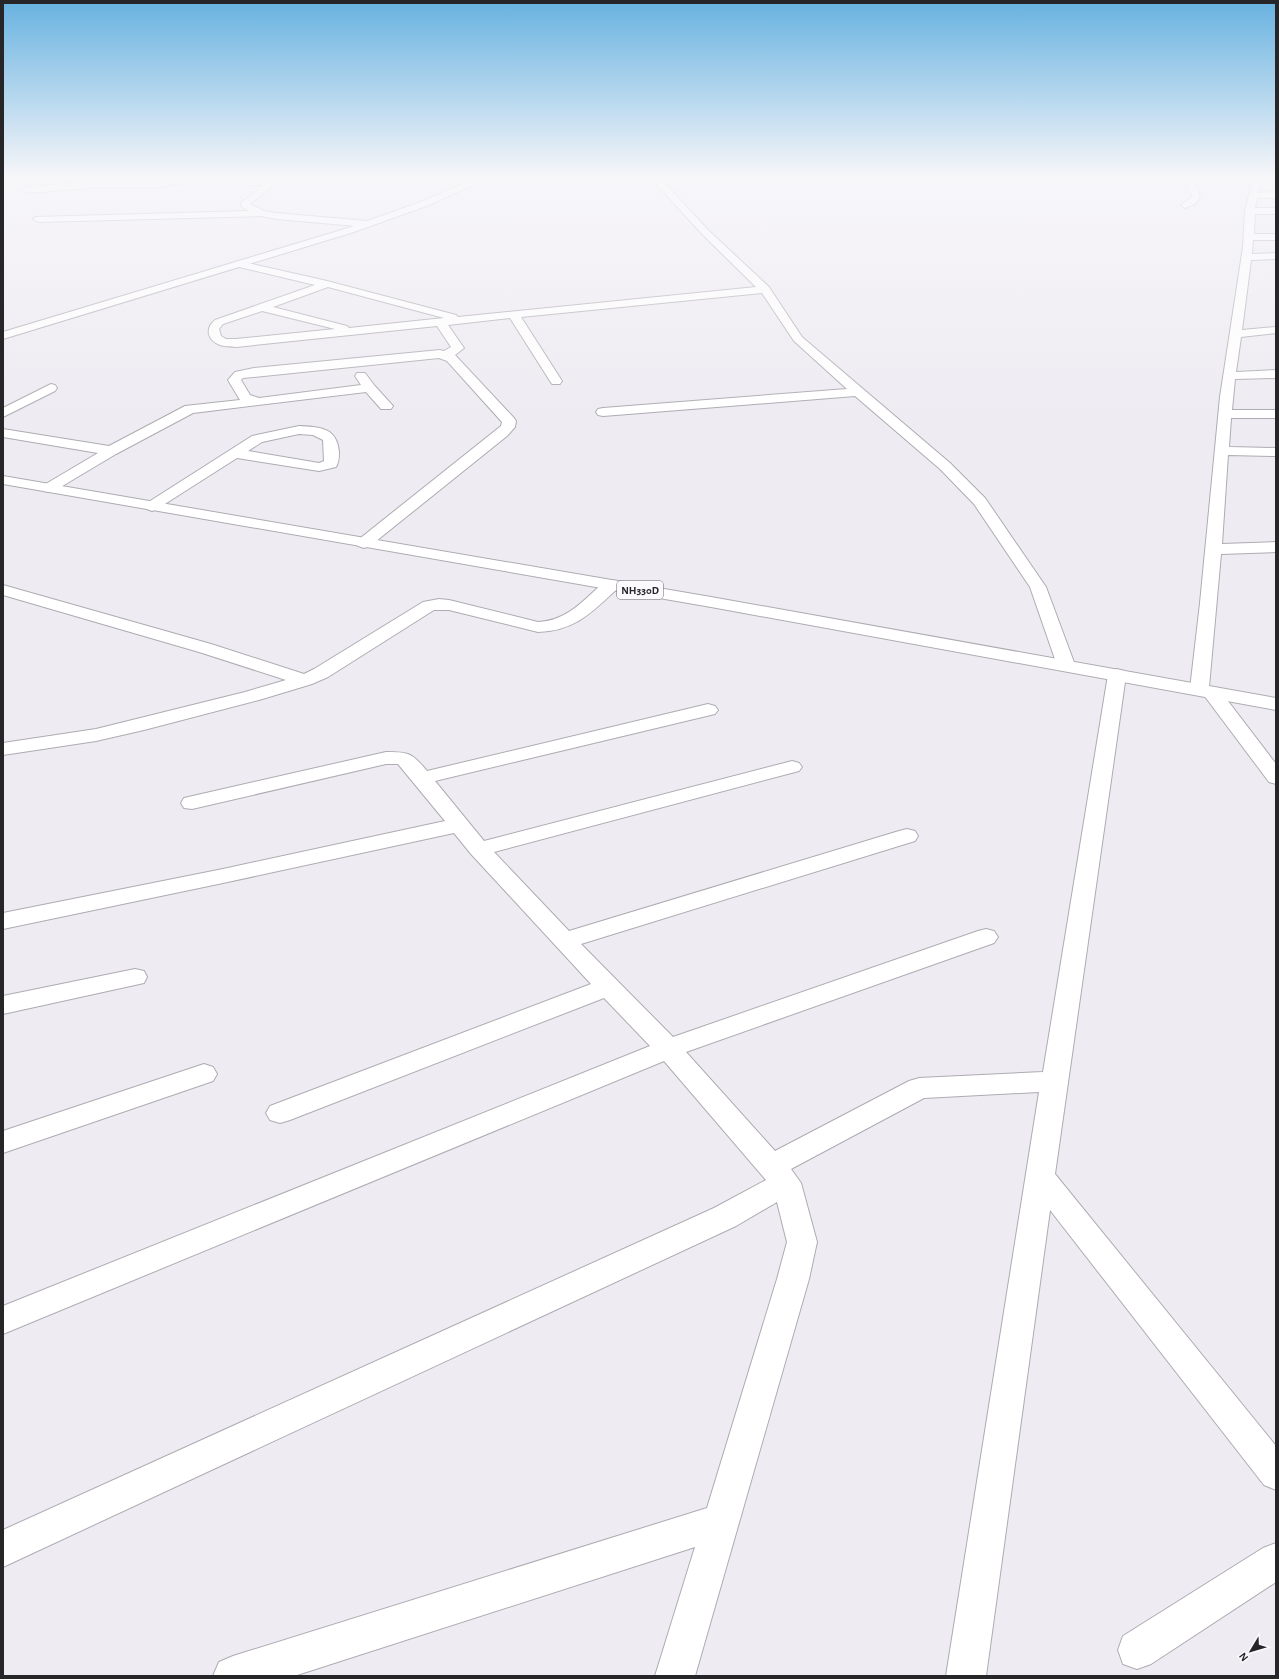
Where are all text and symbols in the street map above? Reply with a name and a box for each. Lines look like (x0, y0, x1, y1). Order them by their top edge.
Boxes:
road number: NH330D (617, 581, 663, 599)
north arrow (1231, 1631, 1271, 1671)
text: N (1237, 1650, 1250, 1663)

